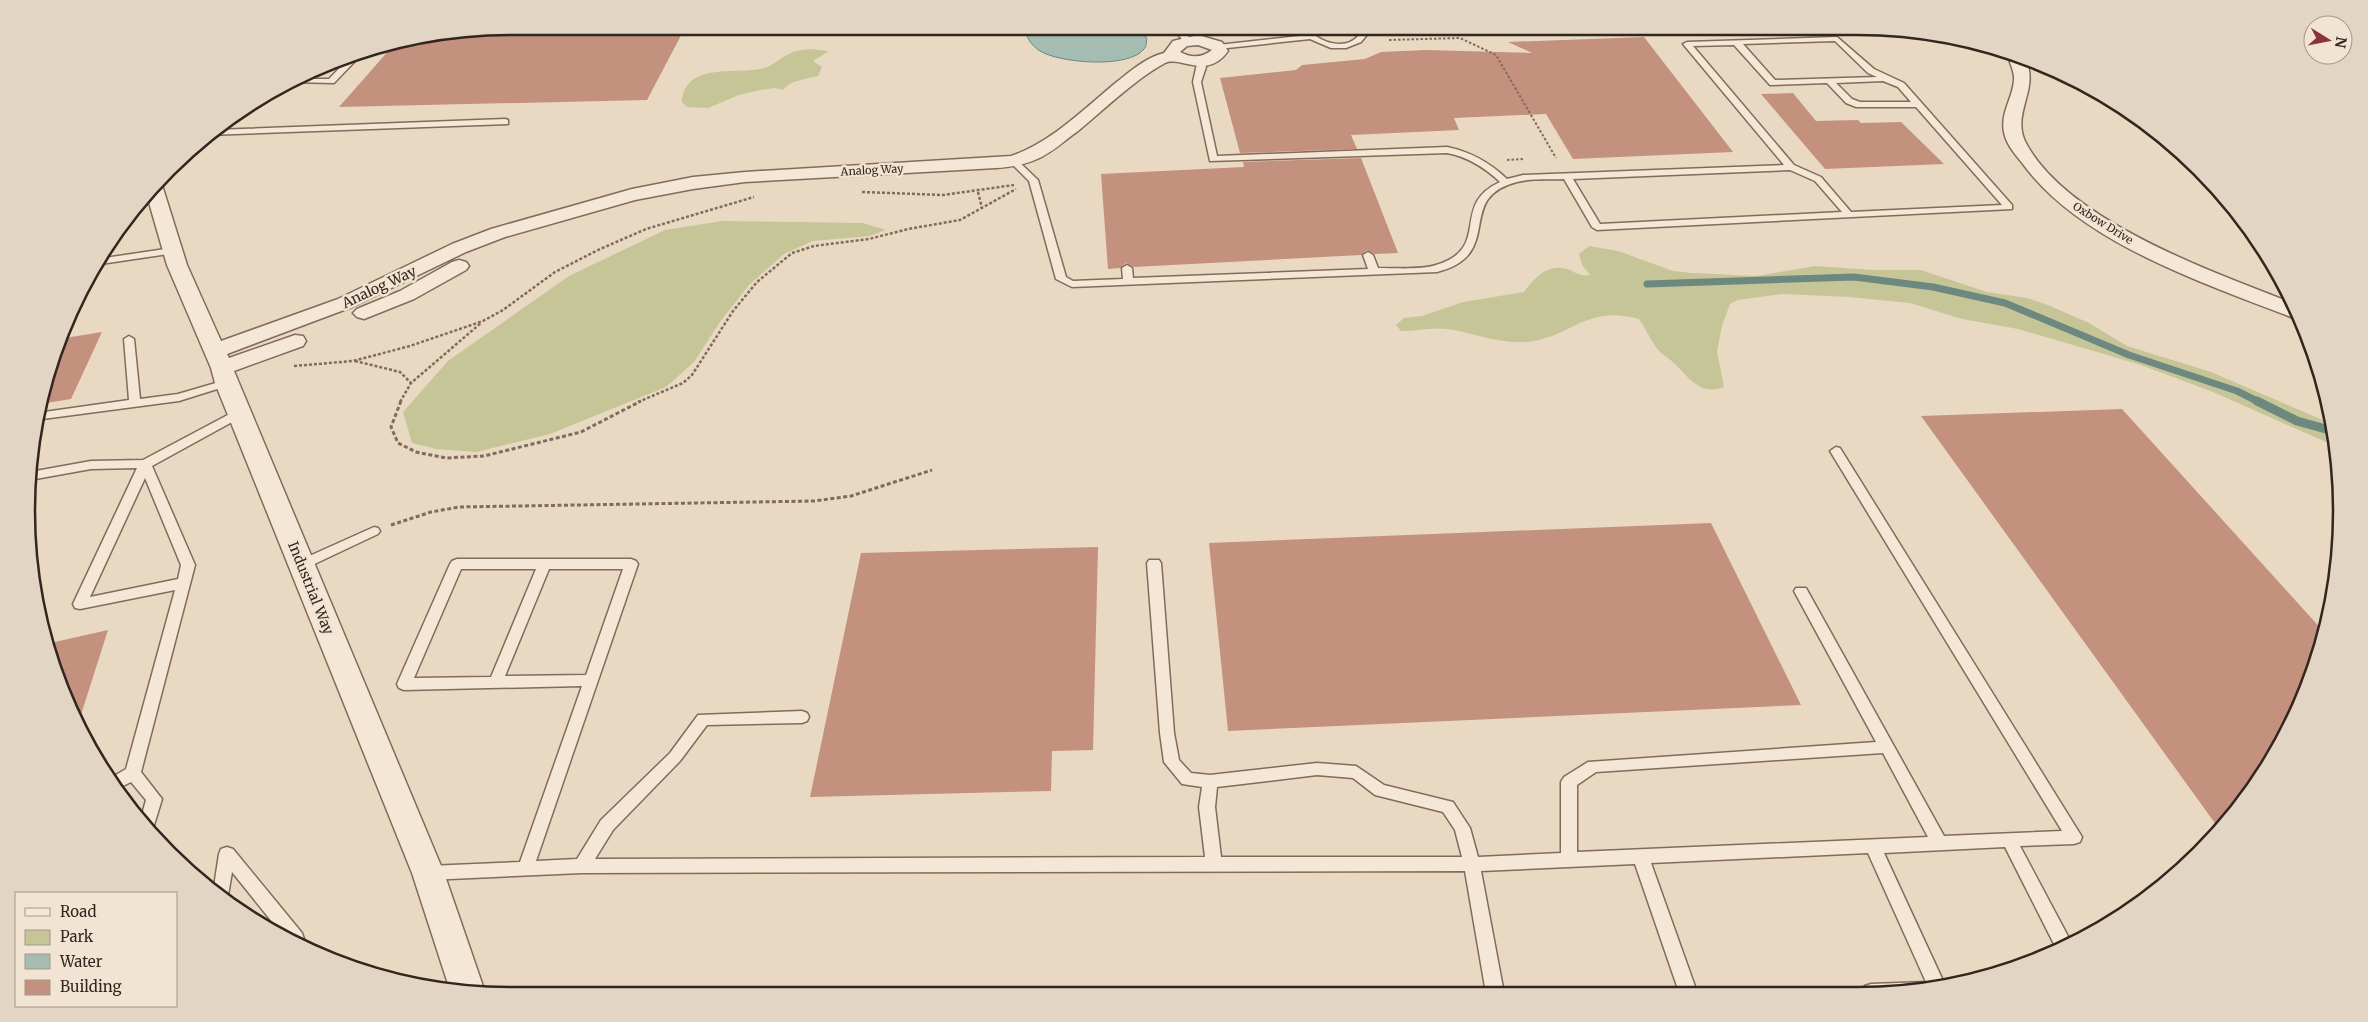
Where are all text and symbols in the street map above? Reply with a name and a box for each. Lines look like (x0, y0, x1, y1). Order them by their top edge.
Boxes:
north arrow (2303, 15, 2353, 65)
text: N (2331, 35, 2351, 49)
street label: Analog Way (839, 161, 904, 179)
street label: Oxbow Drive (2070, 199, 2136, 247)
street label: Analog Way (338, 262, 420, 312)
street label: Industrial Way (284, 539, 338, 638)
legend (15, 892, 178, 1007)
text: Road (60, 902, 96, 921)
text: Park (60, 927, 94, 946)
text: Water (59, 952, 103, 971)
text: Building (60, 977, 122, 996)

